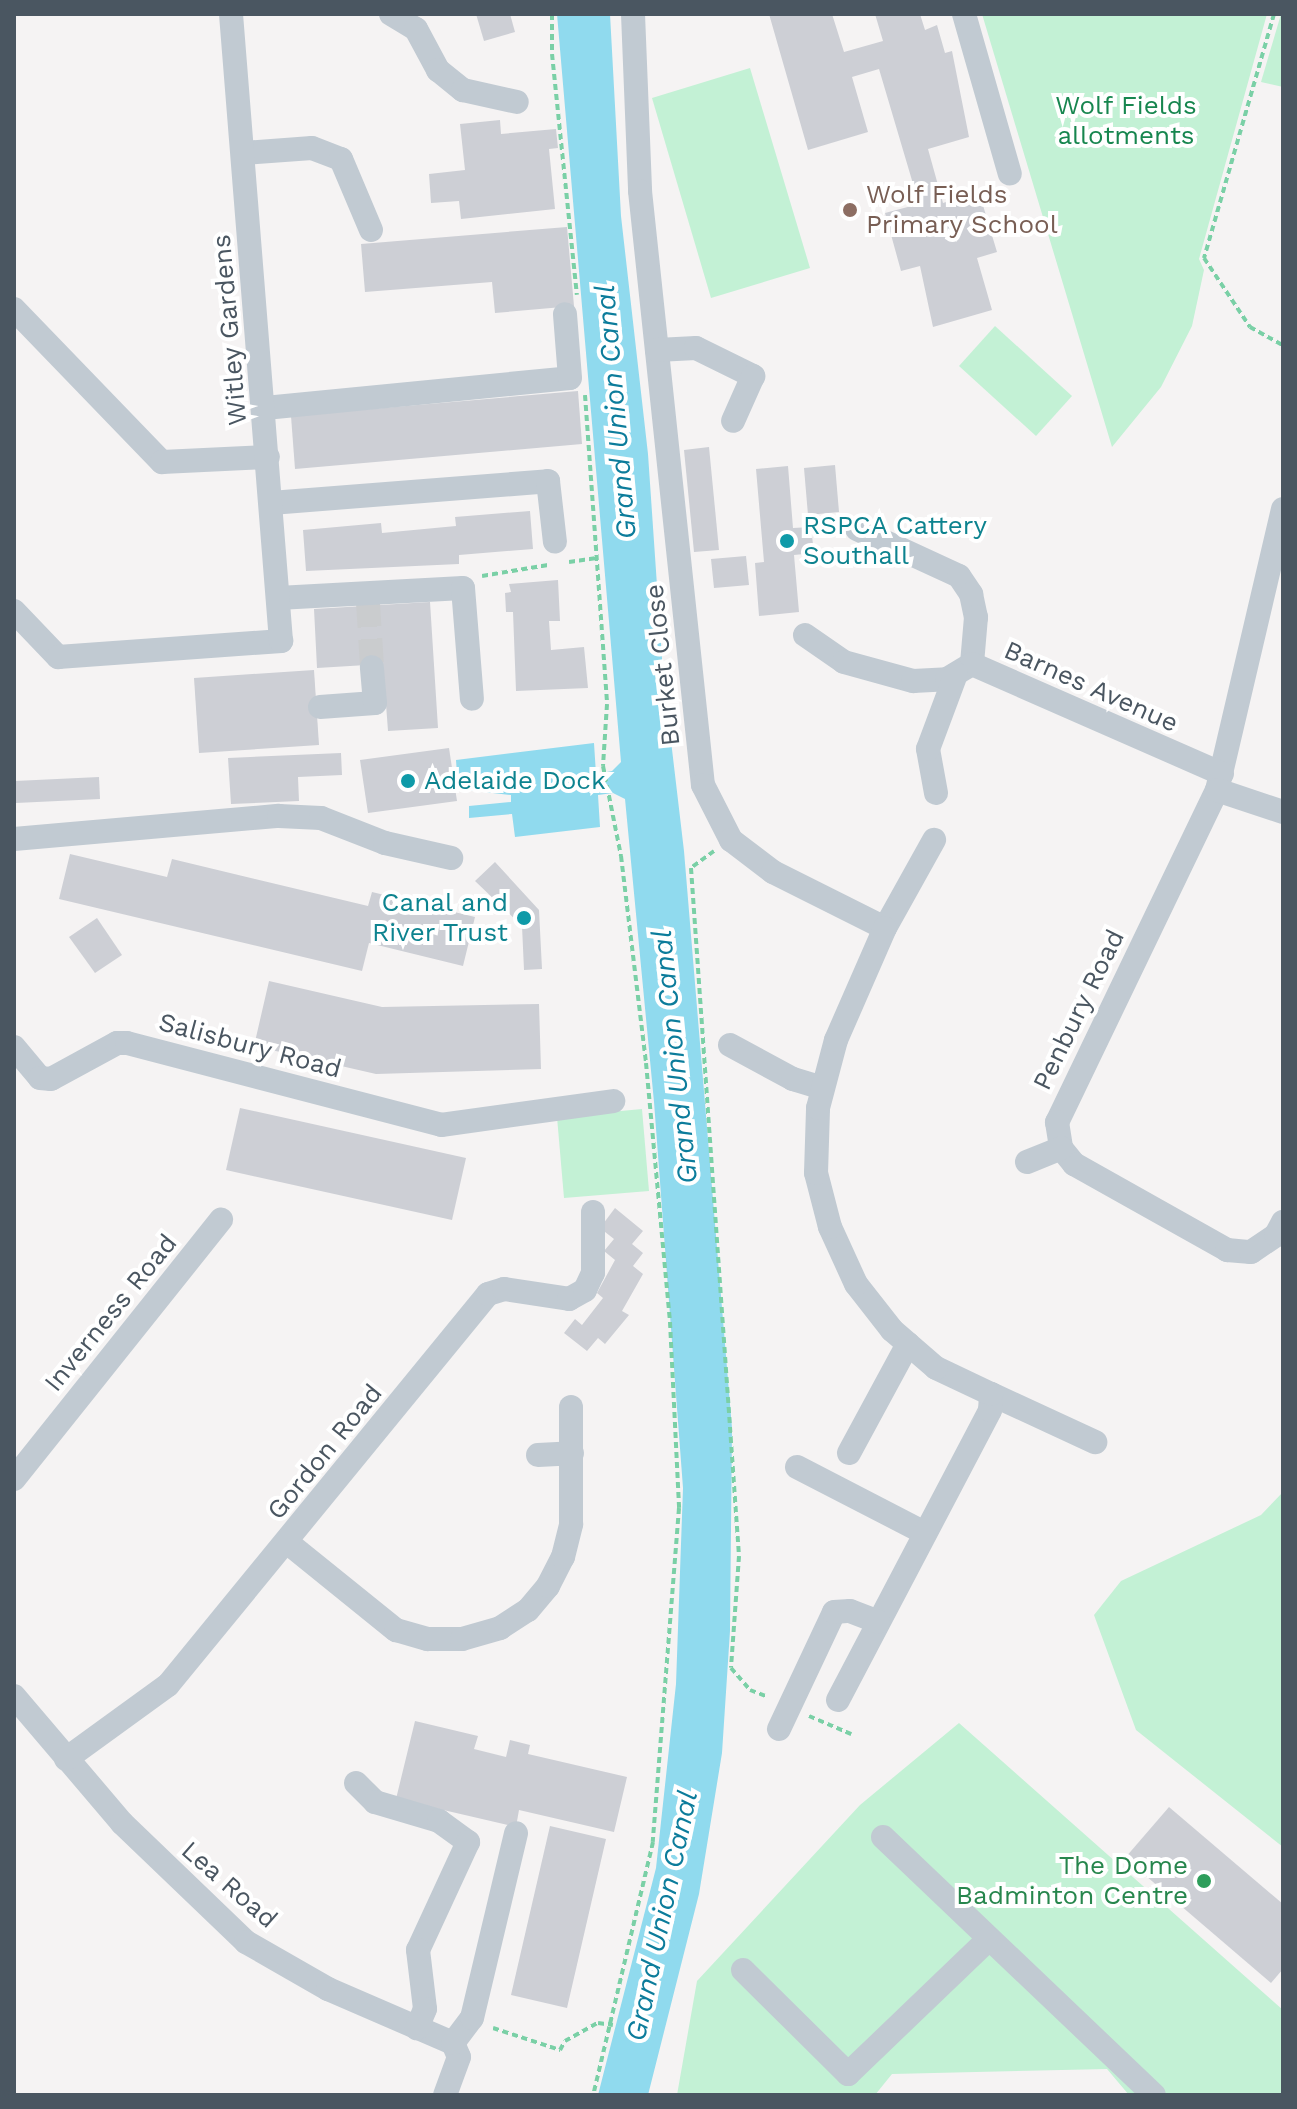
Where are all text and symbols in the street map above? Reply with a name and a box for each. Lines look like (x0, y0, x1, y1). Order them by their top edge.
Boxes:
park label: Wolf Fields allotments (1055, 90, 1197, 152)
place label: Wolf Fields Primary School (866, 179, 1058, 240)
marker: Wolf Fields Primary School (841, 201, 859, 219)
street label: Witley Gardens (206, 233, 254, 427)
water label: Grand Union Canal (588, 283, 644, 541)
place label: RSPCA Cattery Southall (803, 510, 988, 572)
marker: RSPCA Cattery Southall (778, 532, 796, 550)
street label: Burket Close (639, 583, 687, 747)
street label: Barnes Avenue (999, 635, 1183, 739)
place label: Adelaide Dock (424, 765, 606, 797)
marker: Adelaide Dock (399, 772, 417, 790)
place label: Canal and River Trust (371, 887, 508, 948)
marker: Canal and River Trust (515, 909, 533, 927)
street label: Penbury Road (1027, 924, 1131, 1096)
water label: Grand Union Canal (645, 928, 705, 1186)
street label: Salisbury Road (155, 1007, 345, 1085)
street label: Inverness Road (38, 1228, 184, 1398)
street label: Gordon Road (261, 1378, 389, 1526)
water label: Grand Union Canal (619, 1788, 705, 2044)
street label: Lea Road (175, 1835, 283, 1935)
place label: The Dome Badminton Centre (956, 1850, 1188, 1912)
marker: The Dome Badminton Centre (1195, 1872, 1213, 1890)

